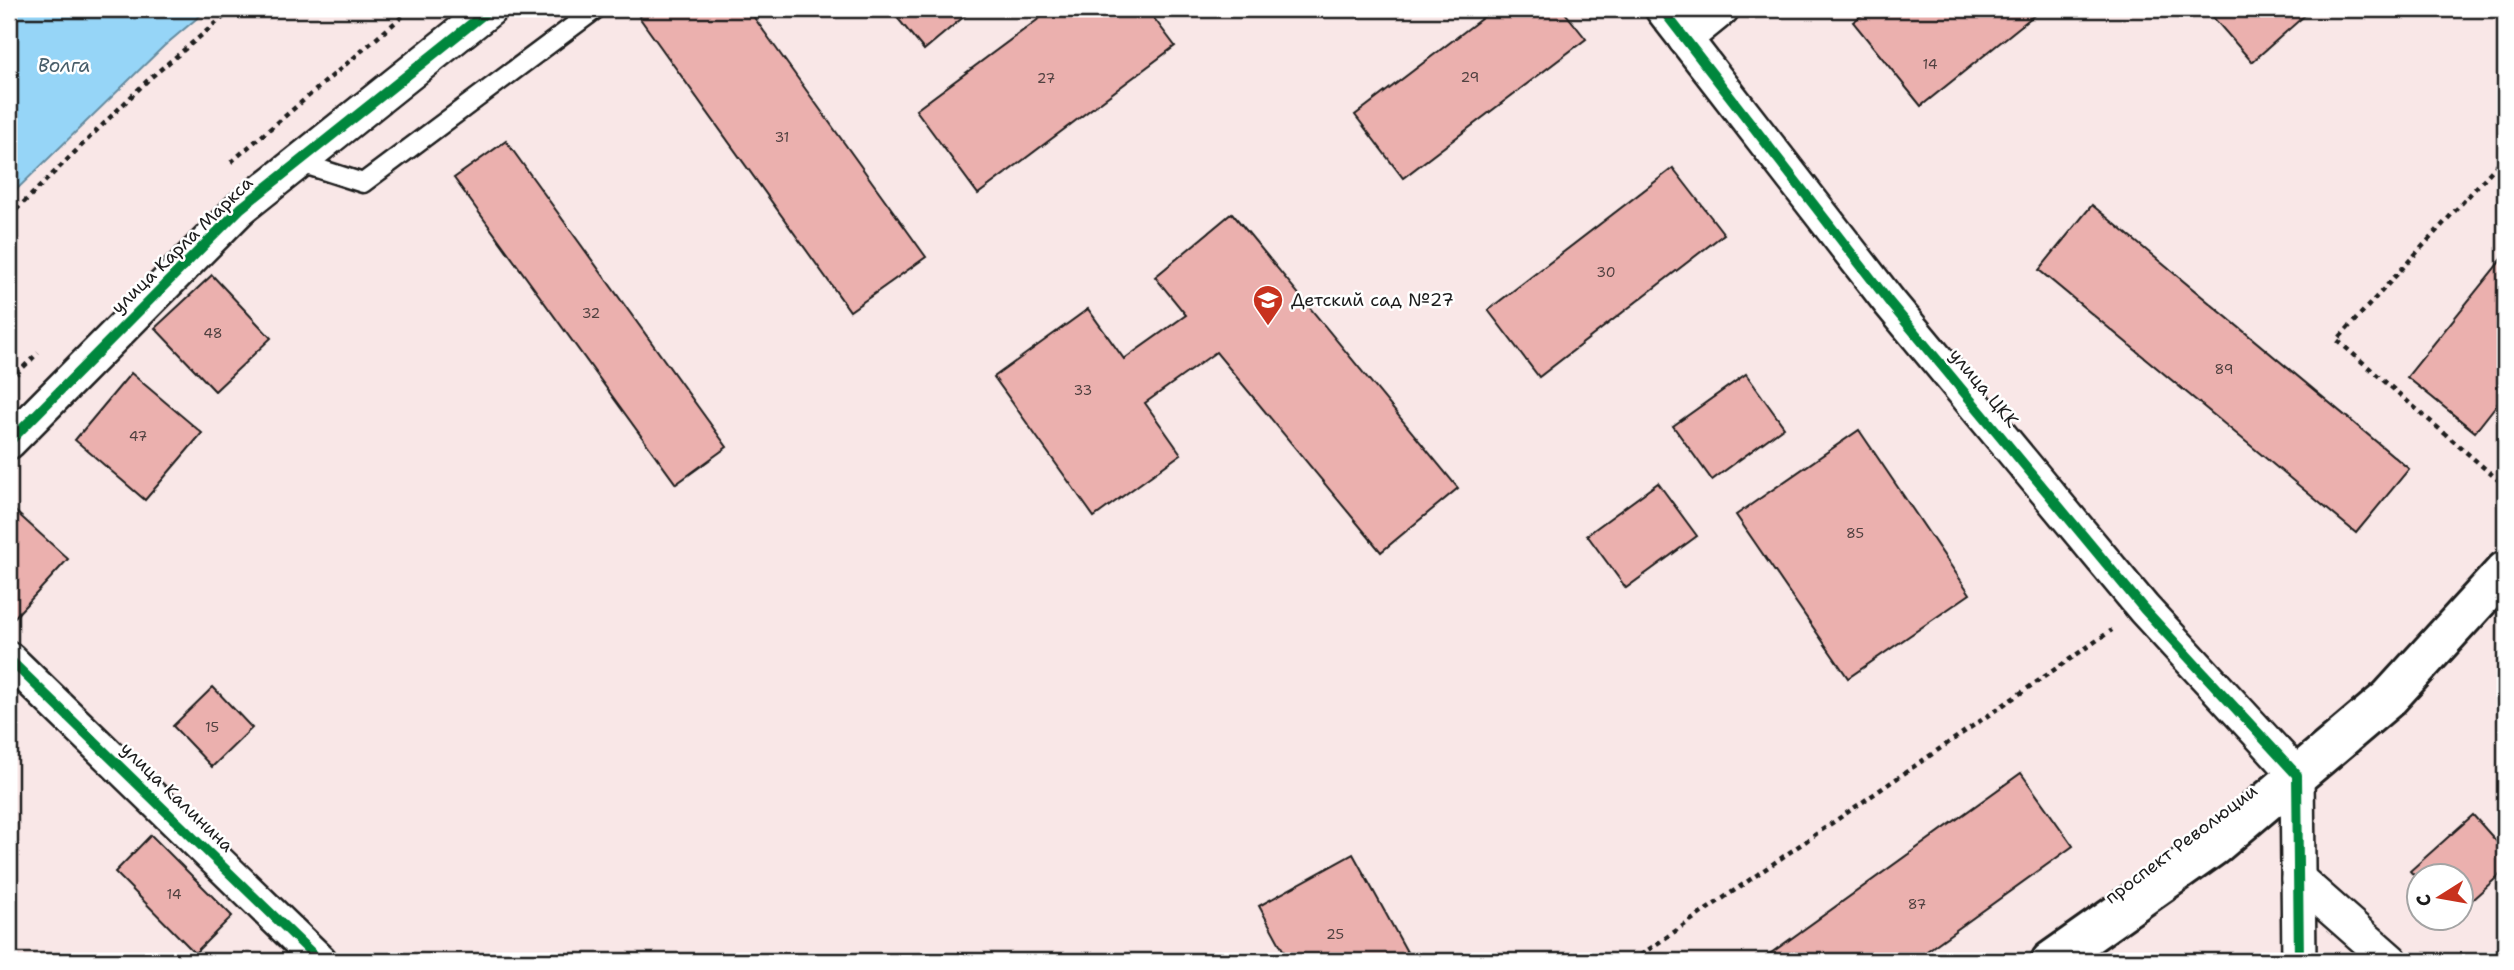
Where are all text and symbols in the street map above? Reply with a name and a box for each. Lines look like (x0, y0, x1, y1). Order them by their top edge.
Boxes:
water label: Волга (38, 53, 90, 78)
house number: 14 (1922, 55, 1938, 73)
house number: 29 (1461, 68, 1479, 86)
house number: 27 (1037, 69, 1055, 87)
house number: 31 (775, 128, 789, 146)
street label: улица Карла Маркса (106, 171, 258, 319)
house number: 30 (1596, 263, 1616, 281)
school or university icon: Детский сад №27 (1251, 283, 1285, 327)
place label: Детский сад №27 (1291, 288, 1454, 312)
house number: 32 (582, 304, 600, 322)
house number: 48 (203, 324, 223, 342)
street label: улица ЦКК (1944, 343, 2024, 433)
house number: 89 (2215, 360, 2233, 378)
house number: 33 (1074, 381, 1092, 399)
house number: 47 (129, 427, 147, 445)
house number: 85 (1846, 524, 1864, 542)
house number: 15 (205, 718, 219, 736)
street label: улица Калинина (115, 737, 239, 857)
street label: проспект Революции (2100, 779, 2262, 909)
north arrow (2406, 862, 2476, 932)
house number: 14 (166, 885, 182, 903)
text: С (2410, 892, 2437, 908)
house number: 87 (1908, 895, 1926, 913)
house number: 25 (1326, 925, 1344, 943)

